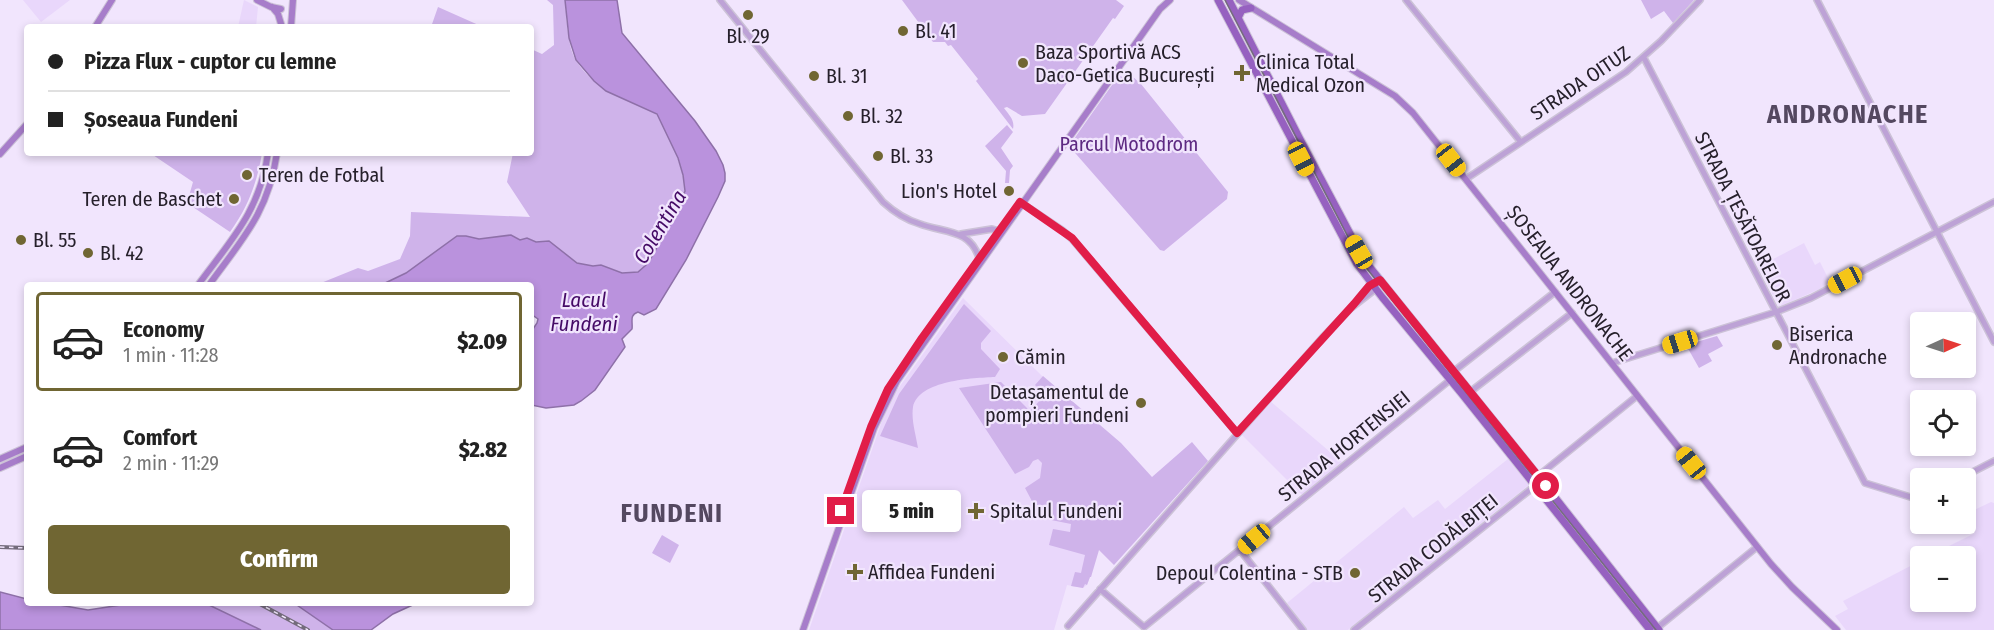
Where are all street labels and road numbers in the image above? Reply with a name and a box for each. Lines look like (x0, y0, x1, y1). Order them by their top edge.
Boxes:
street label: STRADA OITUZ (1526, 41, 1634, 125)
street label: STRADA ȚESĂTOARELOR (1689, 128, 1796, 307)
street label: ȘOSEAUA ANDRONACHE (1501, 201, 1638, 366)
street label: STRADA HORTENSIEI (1273, 386, 1415, 506)
street label: STRADA CODĂLBIȚEI (1363, 488, 1503, 608)

